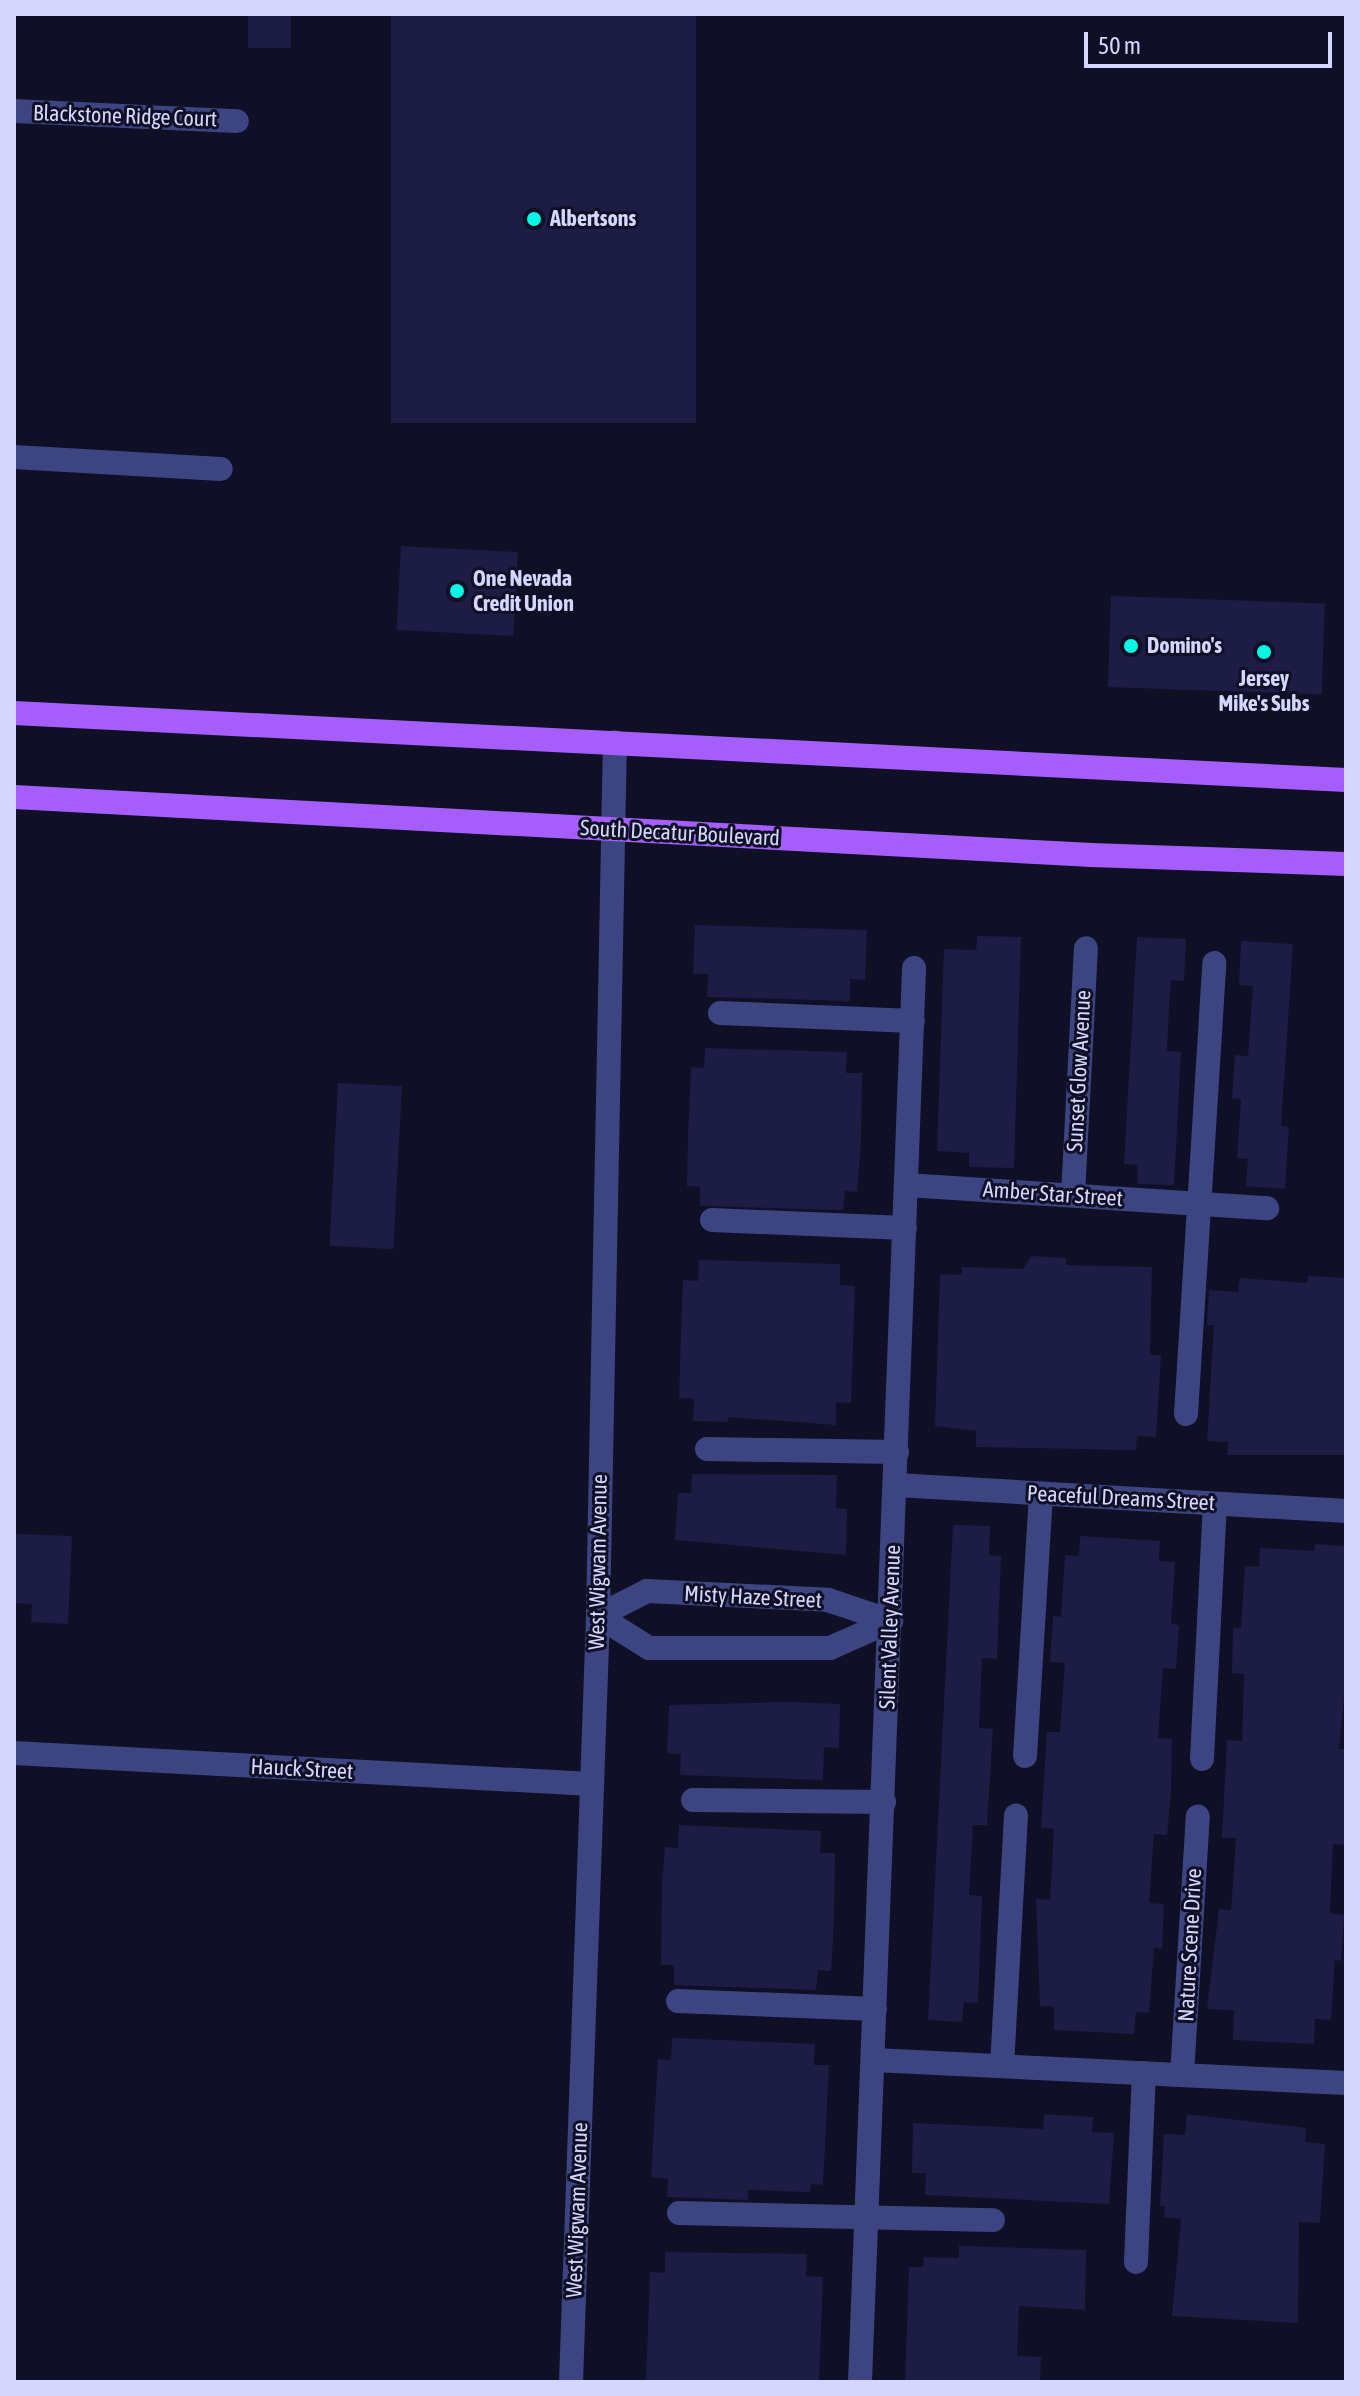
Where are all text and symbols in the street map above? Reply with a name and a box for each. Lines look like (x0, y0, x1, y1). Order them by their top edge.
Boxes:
scale bar (1088, 16, 1336, 66)
text: 50 m (1098, 32, 1141, 59)
street label: Blackstone Ridge Court (33, 100, 217, 132)
place label: Albertsons (550, 206, 636, 232)
marker: Albertsons (525, 210, 543, 228)
place label: One Nevada Credit Union (473, 565, 574, 616)
marker: One Nevada Credit Union (448, 582, 466, 600)
place label: Domino's (1147, 633, 1222, 659)
marker: Domino's (1122, 637, 1140, 655)
marker: Jersey Mike's Subs (1255, 643, 1273, 661)
place label: Jersey Mike's Subs (1219, 665, 1309, 716)
street label: South Decatur Boulevard (579, 815, 781, 851)
street label: Sunset Glow Avenue (1062, 989, 1096, 1153)
street label: Amber Star Street (982, 1176, 1124, 1212)
street label: West Wigwam Avenue (583, 1474, 613, 1650)
street label: Peaceful Dreams Street (1026, 1480, 1216, 1516)
street label: Silent Valley Avenue (874, 1544, 906, 1710)
street label: Misty Haze Street (683, 1580, 823, 1614)
street label: Hauck Street (250, 1753, 354, 1785)
street label: Nature Scene Drive (1173, 1868, 1207, 2022)
street label: West Wigwam Avenue (561, 2122, 593, 2298)

